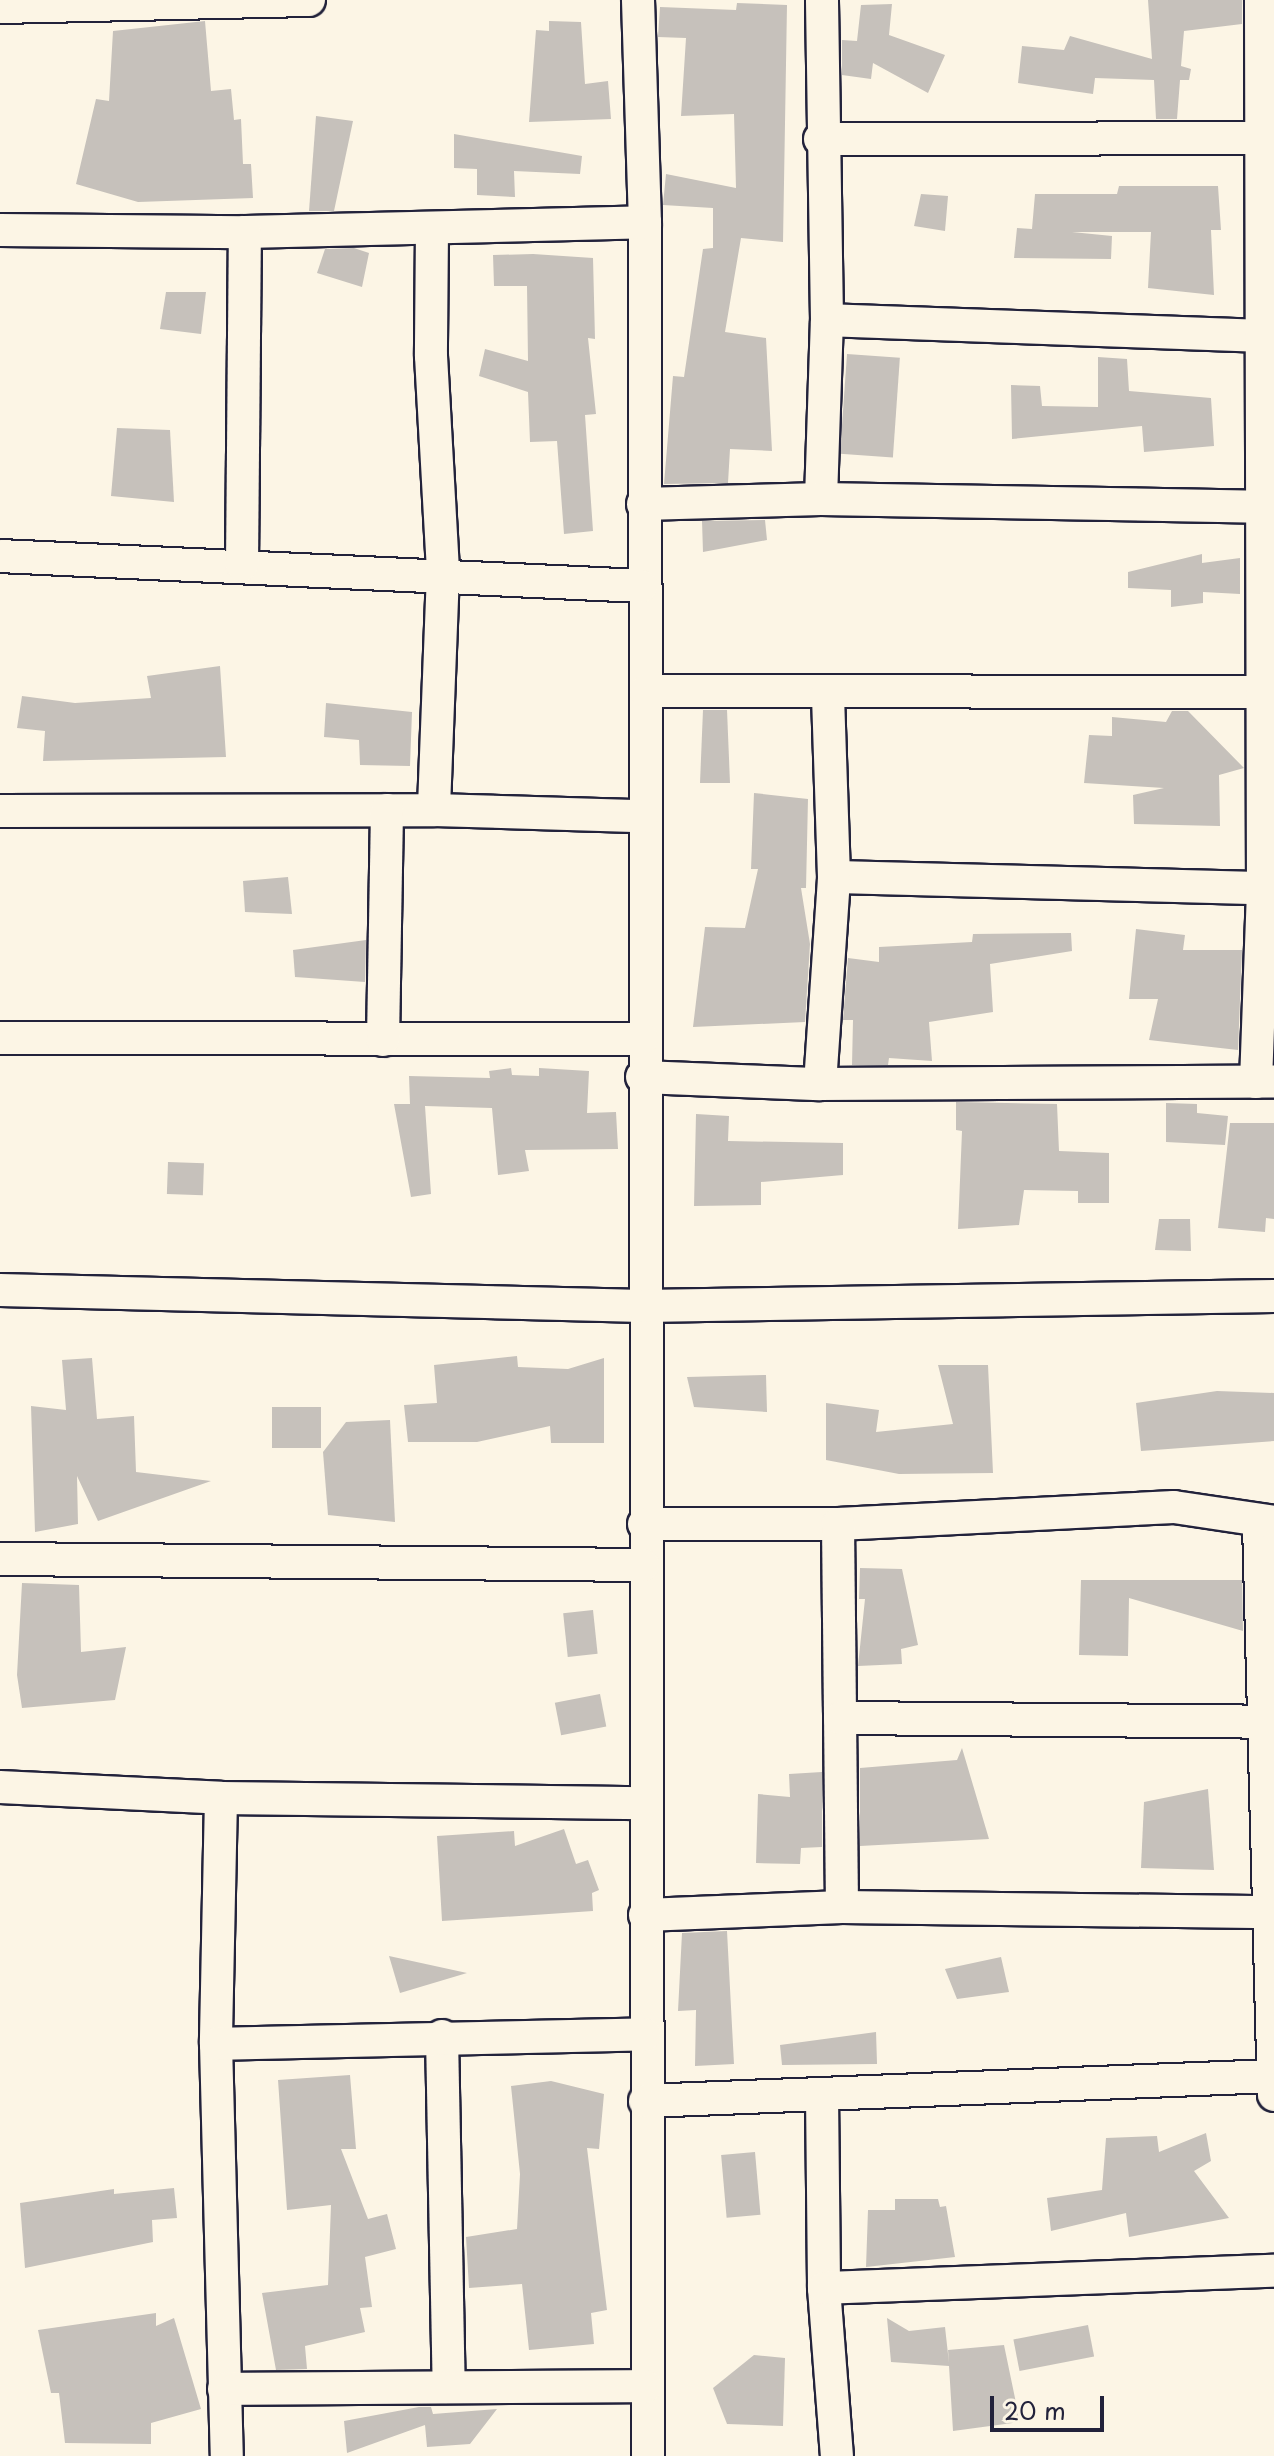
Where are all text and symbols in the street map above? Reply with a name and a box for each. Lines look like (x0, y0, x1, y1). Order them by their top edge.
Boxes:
scale bar (994, 2380, 1108, 2430)
text: 20 m (1004, 2392, 1066, 2428)

